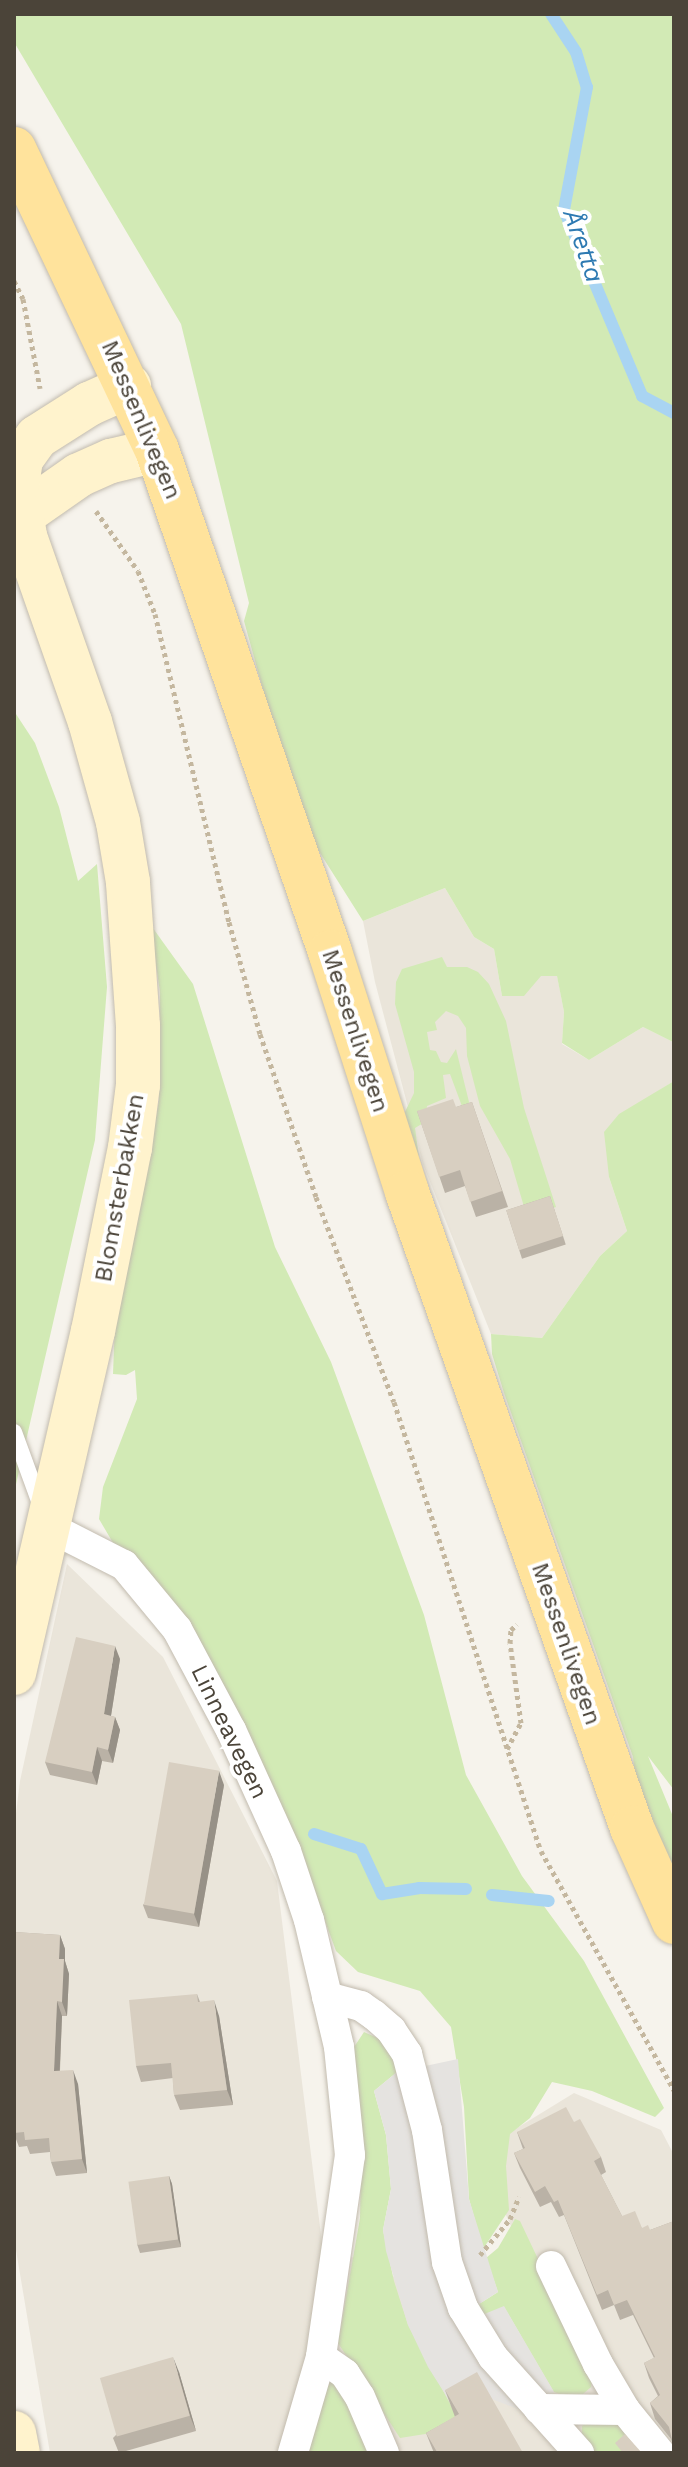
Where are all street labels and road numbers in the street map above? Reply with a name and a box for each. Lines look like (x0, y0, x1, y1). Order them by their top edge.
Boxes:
street label: Messenlivegen (95, 336, 187, 504)
street label: Messenlivegen (315, 946, 395, 1116)
street label: Blomsterbakken (89, 1092, 151, 1284)
street label: Messenlivegen (525, 1559, 607, 1729)
street label: Linneavegen (184, 1660, 274, 1804)

